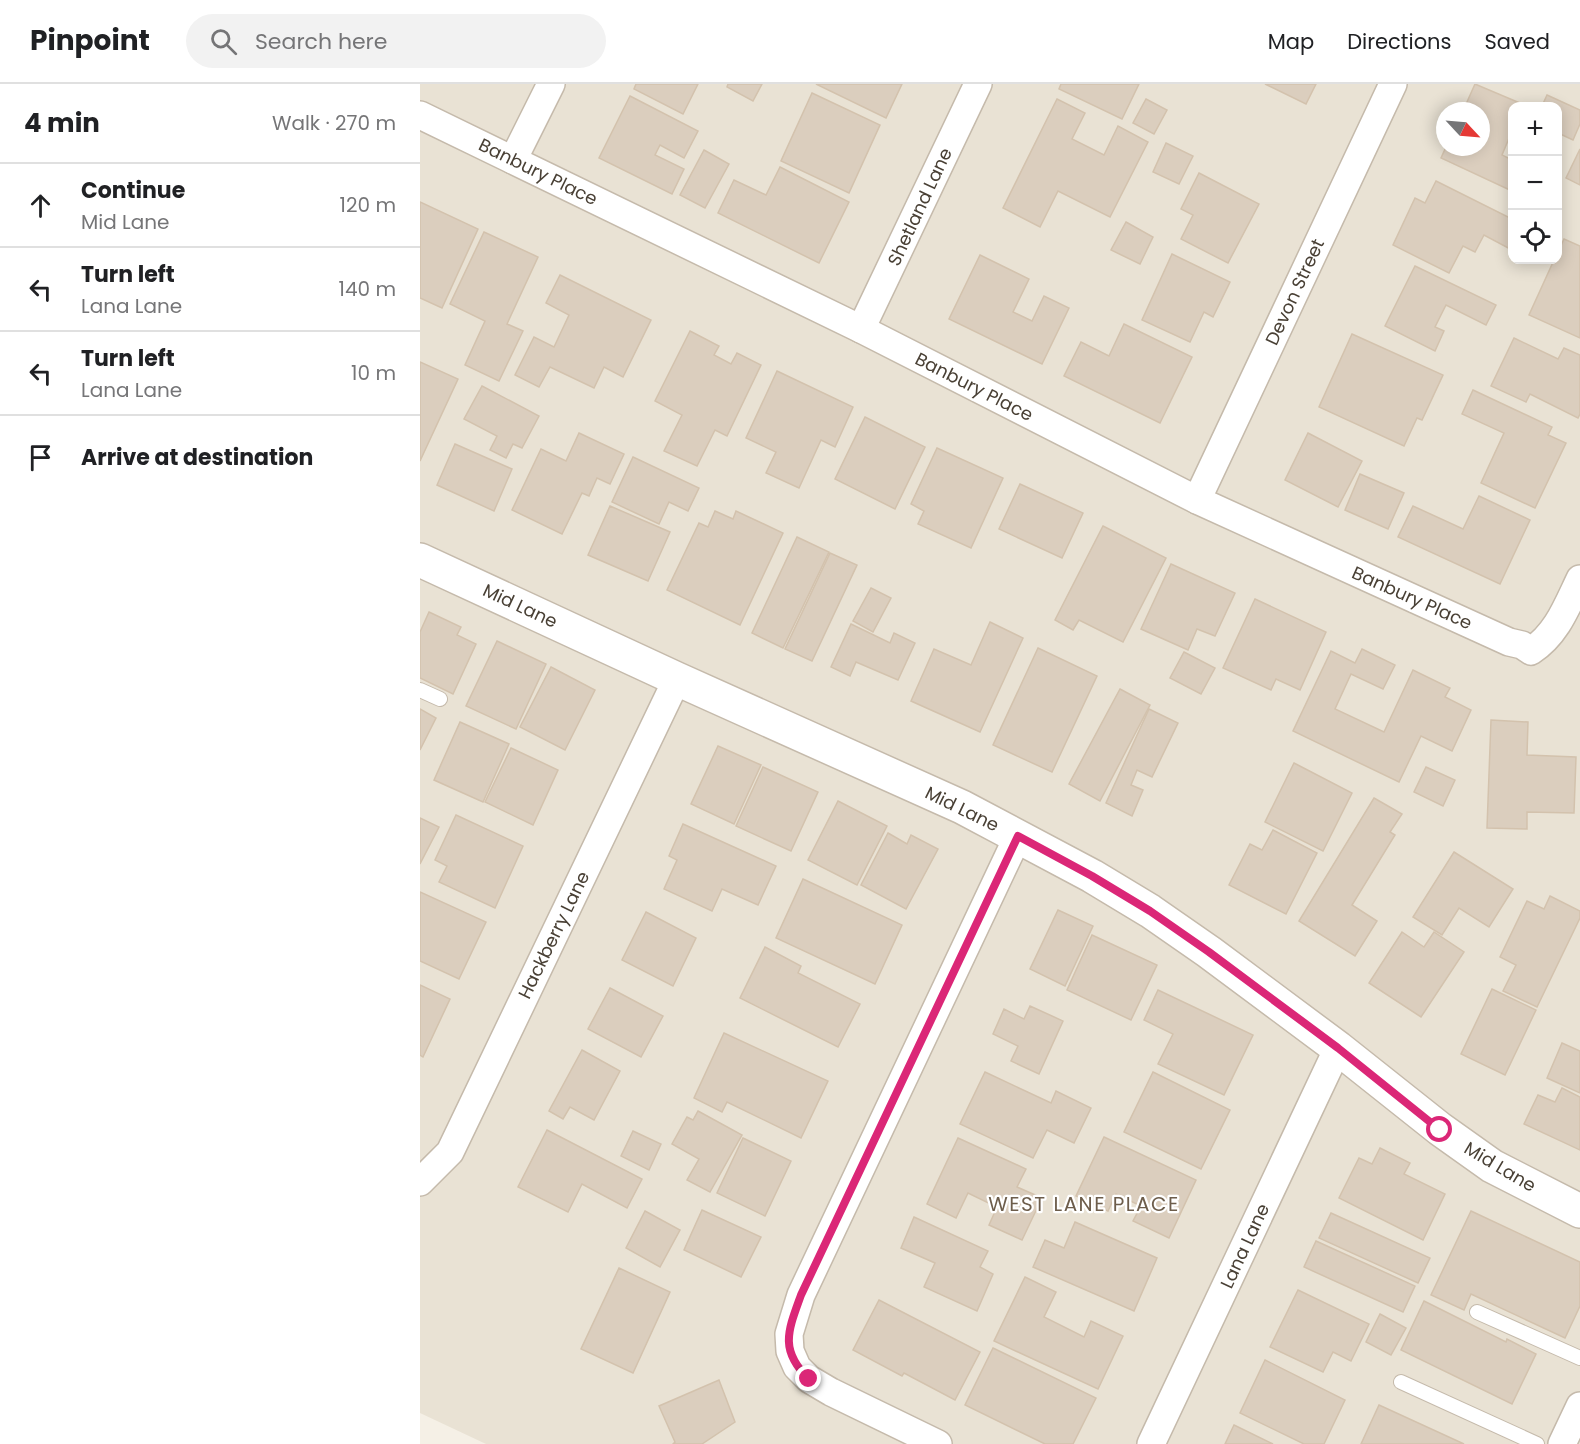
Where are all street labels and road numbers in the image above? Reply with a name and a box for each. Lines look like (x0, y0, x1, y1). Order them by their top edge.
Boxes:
street label: Banbury Place (475, 132, 602, 211)
street label: Shetland Lane (881, 144, 958, 270)
street label: Devon Street (1259, 235, 1330, 349)
street label: Banbury Place (911, 346, 1037, 427)
street label: Banbury Place (1348, 560, 1476, 635)
street label: Mid Lane (479, 577, 562, 634)
street label: Mid Lane (921, 780, 1003, 837)
street label: Hackberry Lane (512, 867, 595, 1003)
street label: Mid Lane (1460, 1135, 1541, 1198)
street label: Lana Lane (1214, 1199, 1275, 1292)

